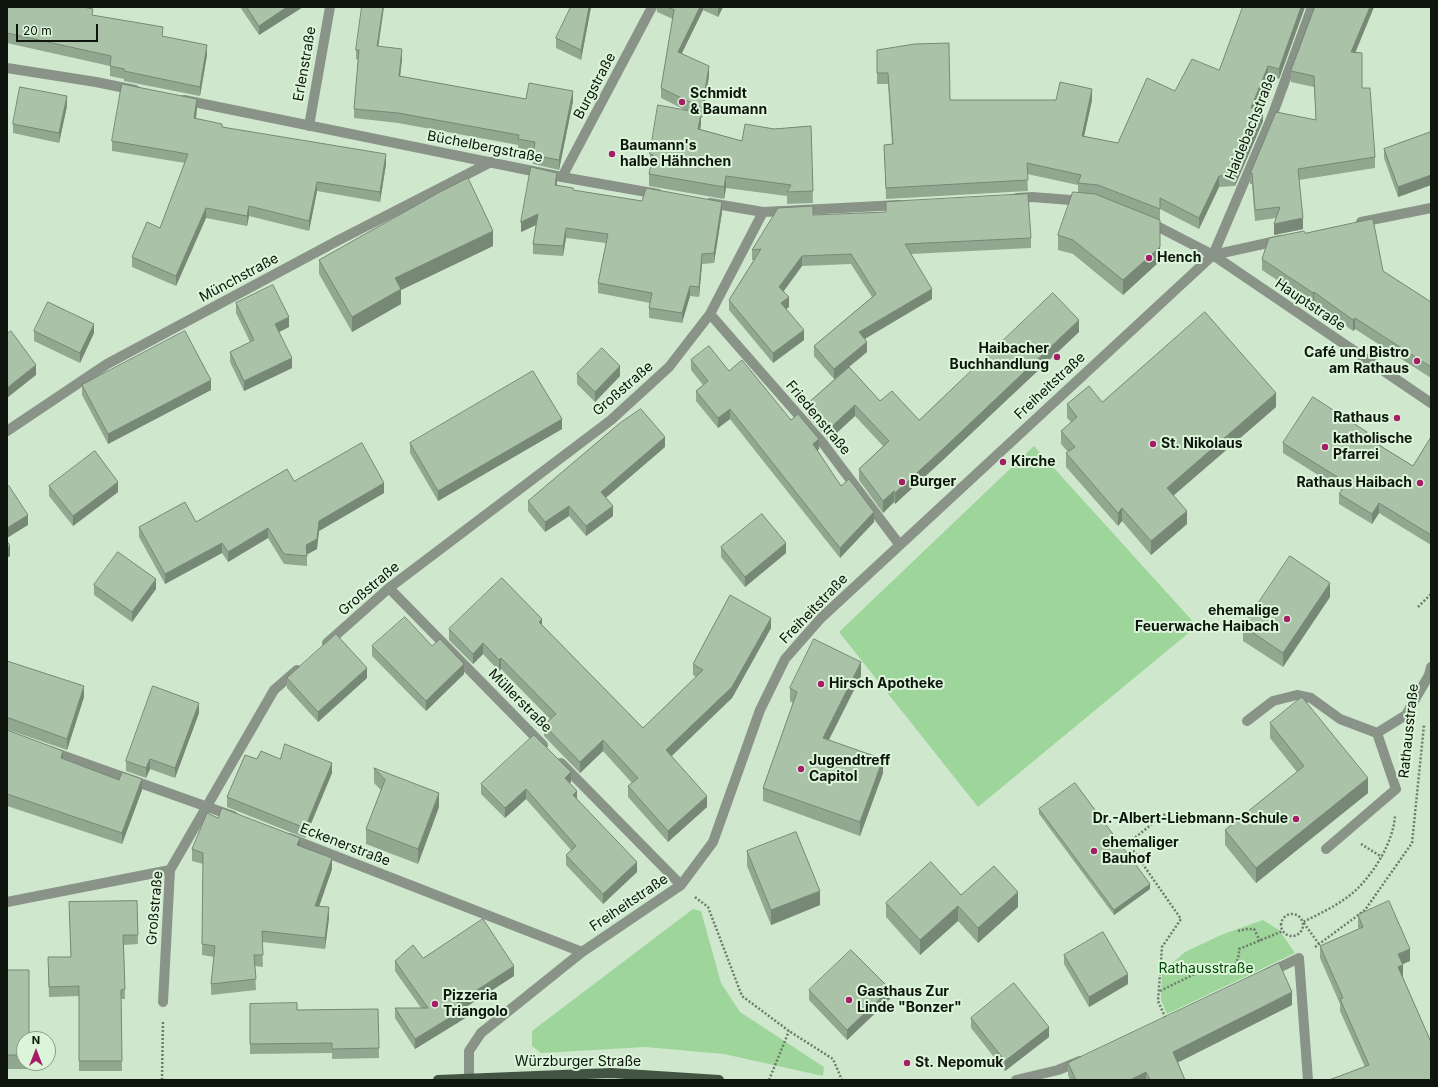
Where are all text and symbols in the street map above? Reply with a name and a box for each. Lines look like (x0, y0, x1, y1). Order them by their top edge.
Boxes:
scale bar (18, 16, 100, 42)
text: 20 m (23, 23, 52, 38)
street label: Erlenstraße (290, 25, 320, 103)
street label: Burgstraße (570, 50, 620, 122)
street label: Haidebachstraße (1222, 71, 1280, 183)
place label: Schmidt & Baumann (690, 86, 767, 118)
marker: Schmidt & Baumann (677, 97, 687, 107)
street label: Büchelbergstraße (426, 128, 544, 166)
place label: Baumann's halbe Hähnchen (620, 138, 731, 170)
marker: Baumann's halbe Hähnchen (607, 149, 617, 159)
street label: Münchstraße (196, 250, 282, 306)
place label: Hench (1157, 250, 1201, 266)
marker: Hench (1144, 253, 1154, 263)
street label: Hauptstraße (1272, 275, 1348, 335)
place label: Haibacher Buchhandlung (950, 341, 1049, 374)
place label: Café und Bistro am Rathaus (1304, 345, 1409, 378)
street label: Freiheitstraße (1011, 349, 1089, 423)
marker: Haibacher Buchhandlung (1052, 352, 1062, 362)
marker: Café und Bistro am Rathaus (1412, 356, 1422, 366)
street label: Großstraße (589, 358, 657, 420)
street label: Friedenstraße (782, 377, 854, 459)
place label: Rathaus (1333, 410, 1389, 426)
marker: Rathaus (1392, 413, 1402, 423)
place label: katholische Pfarrei (1333, 431, 1412, 464)
place label: St. Nikolaus (1161, 436, 1243, 452)
marker: St. Nikolaus (1148, 439, 1158, 449)
marker: katholische Pfarrei (1320, 442, 1330, 452)
place label: Kirche (1011, 454, 1056, 470)
marker: Kirche (998, 457, 1008, 467)
place label: Burger (910, 474, 956, 490)
place label: Rathaus Haibach (1296, 475, 1412, 491)
marker: Burger (897, 477, 907, 487)
marker: Rathaus Haibach (1415, 478, 1425, 488)
street label: Großstraße (335, 559, 403, 619)
street label: Freiheitstraße (776, 571, 852, 647)
place label: ehemalige Feuerwache Haibach (1135, 603, 1279, 636)
marker: ehemalige Feuerwache Haibach (1282, 614, 1292, 624)
street label: Müllerstraße (485, 666, 555, 736)
place label: Hirsch Apotheke (829, 676, 943, 692)
marker: Hirsch Apotheke (816, 679, 826, 689)
street label: Rathausstraße (1396, 683, 1422, 779)
place label: Jugendtreff Capitol (809, 753, 890, 786)
marker: Jugendtreff Capitol (796, 764, 806, 774)
place label: Dr.-Albert-Liebmann-Schule (1093, 811, 1288, 827)
marker: Dr.-Albert-Liebmann-Schule (1291, 814, 1301, 824)
street label: Eckenerstraße (297, 820, 393, 870)
place label: ehemaliger Bauhof (1102, 835, 1179, 868)
marker: ehemaliger Bauhof (1089, 846, 1099, 856)
street label: Großstraße (143, 870, 167, 946)
street label: Freiheitstraße (587, 871, 671, 935)
park label: Rathausstraße (1158, 961, 1254, 977)
place label: Gasthaus Zur Linde "Bonzer" (857, 984, 962, 1016)
place label: Pizzeria Triangolo (443, 988, 508, 1020)
marker: Gasthaus Zur Linde "Bonzer" (844, 995, 854, 1005)
marker: Pizzeria Triangolo (430, 999, 440, 1009)
north arrow (16, 1031, 56, 1071)
text: N (32, 1033, 40, 1047)
street label: Würzburger Straße (515, 1054, 641, 1070)
place label: St. Nepomuk (915, 1055, 1003, 1071)
marker: St. Nepomuk (902, 1058, 912, 1068)

